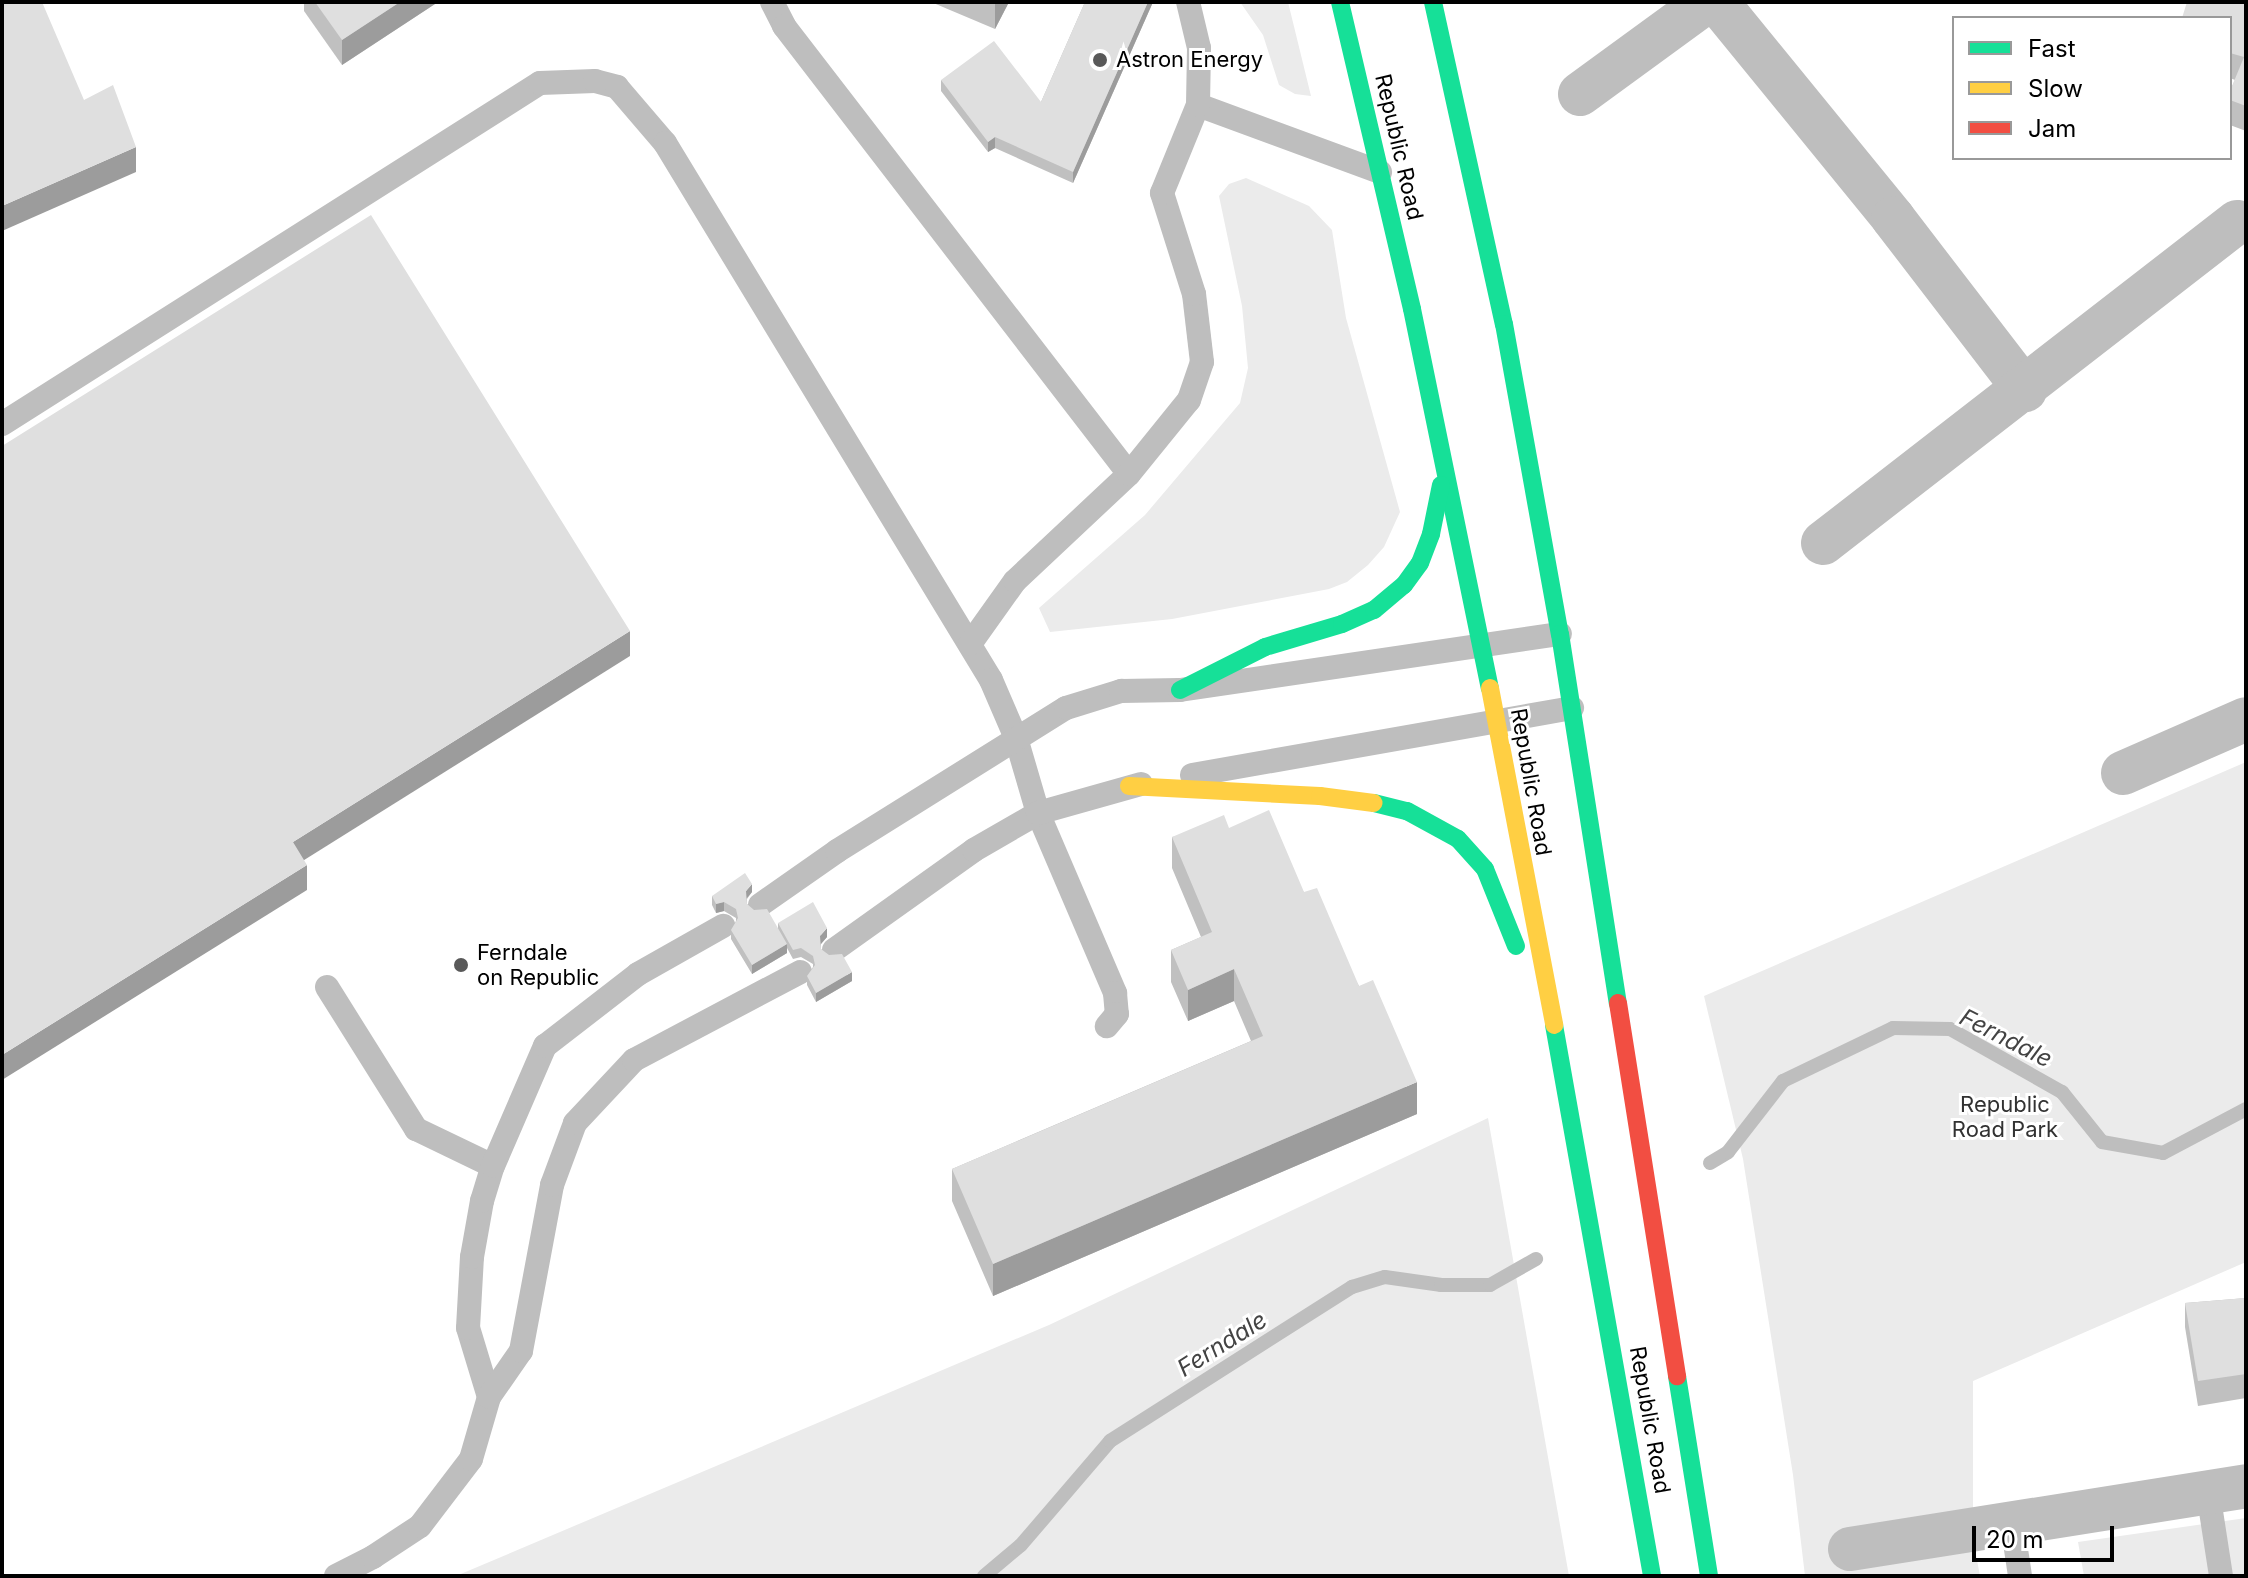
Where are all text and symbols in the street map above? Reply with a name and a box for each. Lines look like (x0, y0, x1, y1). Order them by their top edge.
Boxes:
legend (1952, 16, 2232, 160)
text: Fast (2028, 34, 2076, 63)
place label: Astron Energy (1116, 47, 1263, 73)
marker: Astron Energy (1091, 51, 1109, 69)
street label: Republic Road (1369, 71, 1429, 223)
text: Slow (2028, 74, 2083, 103)
text: Jam (2028, 114, 2076, 143)
street label: Republic Road (1505, 706, 1557, 858)
place label: Ferndale on Republic (477, 939, 599, 990)
marker: Ferndale on Republic (452, 956, 470, 974)
water label: Ferndale (1955, 1003, 2057, 1073)
park label: Republic Road Park (1952, 1091, 2058, 1142)
water label: Ferndale (1172, 1305, 1272, 1383)
street label: Republic Road (1624, 1344, 1676, 1496)
scale bar (1976, 1510, 2118, 1560)
text: 20 m (1986, 1525, 2044, 1554)

